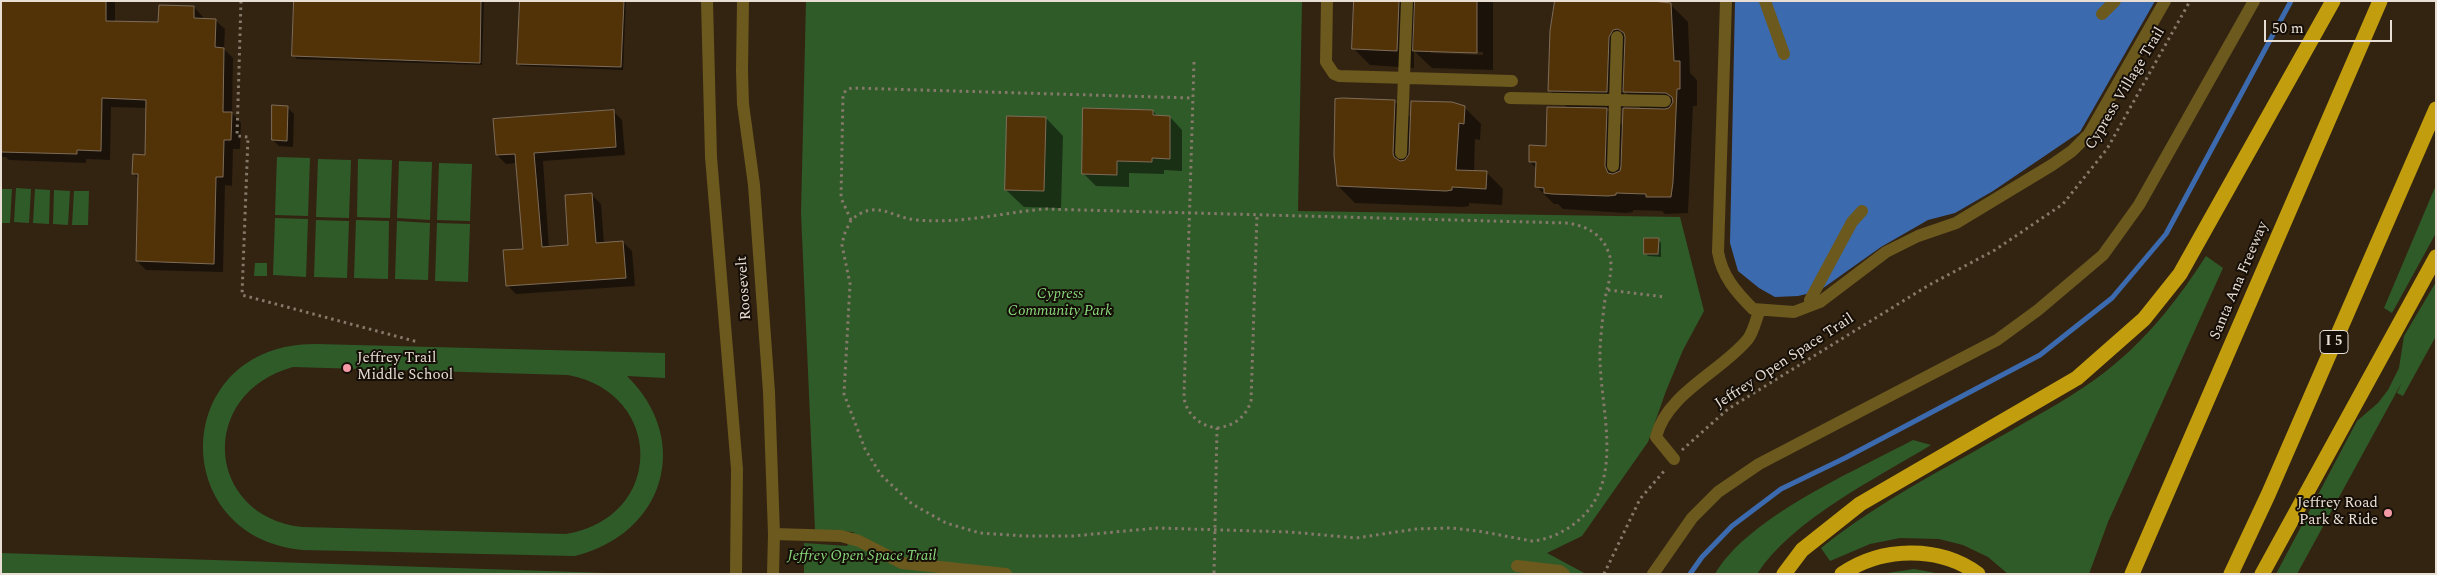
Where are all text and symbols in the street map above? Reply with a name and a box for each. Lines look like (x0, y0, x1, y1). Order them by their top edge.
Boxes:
scale bar (2267, 10, 2394, 42)
text: 50 m (2272, 17, 2304, 40)
street label: Cypress Village Trail (2082, 25, 2170, 153)
street label: Santa Ana Freeway (2207, 219, 2273, 343)
street label: Roosevelt (734, 255, 756, 321)
park label: Cypress Community Park (1008, 286, 1112, 321)
street label: Jeffrey Open Space Trail (1712, 310, 1858, 414)
road number: I 5 (2320, 331, 2348, 354)
place label: Jeffrey Trail Middle School (357, 350, 453, 385)
marker: Jeffrey Trail Middle School (341, 362, 353, 374)
place label: Jeffrey Road Park & Ride (2297, 495, 2378, 530)
marker: Jeffrey Road Park & Ride (2382, 507, 2394, 519)
park label: Jeffrey Open Space Trail (788, 548, 936, 566)

